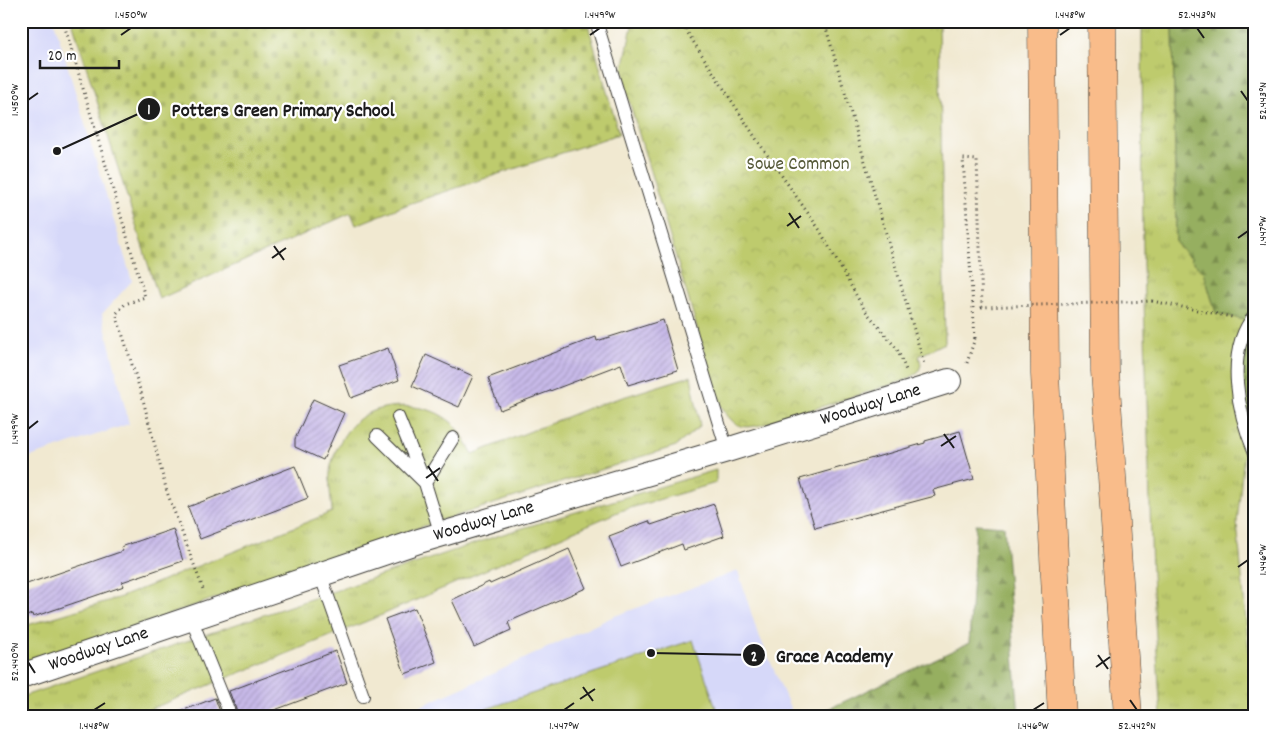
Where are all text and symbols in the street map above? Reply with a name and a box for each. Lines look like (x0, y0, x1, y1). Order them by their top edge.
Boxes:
text: 1.450°W (115, 7, 147, 24)
text: 1.449°W (585, 7, 616, 24)
text: 1.448°W (1055, 7, 1085, 24)
text: 52.443°N (1178, 7, 1216, 24)
scale bar (40, 38, 119, 70)
text: 20 m (48, 46, 76, 68)
text: 52.443°N (1255, 82, 1272, 120)
text: 1.450°W (7, 84, 24, 116)
callout: Potters Green Primary School (137, 92, 405, 127)
text: Potters Green Primary School (172, 98, 395, 126)
text: 1 (147, 100, 151, 122)
park label: Sowe Common (747, 152, 849, 179)
text: 1.447°W (1255, 216, 1272, 246)
street label: Woodway Lane (817, 377, 924, 434)
text: 1.449°W (7, 413, 24, 444)
street label: Woodway Lane (430, 494, 538, 549)
text: 1.446°W (1255, 544, 1272, 576)
street label: Woodway Lane (45, 620, 152, 679)
callout: Grace Academy (741, 638, 903, 673)
text: 52.440°N (7, 642, 24, 682)
text: Grace Academy (776, 644, 893, 672)
text: 2 (751, 647, 757, 669)
text: 1.448°W (79, 718, 109, 735)
text: 1.447°W (549, 718, 579, 735)
text: 1.446°W (1017, 718, 1049, 735)
text: 52.442°N (1118, 718, 1156, 735)

